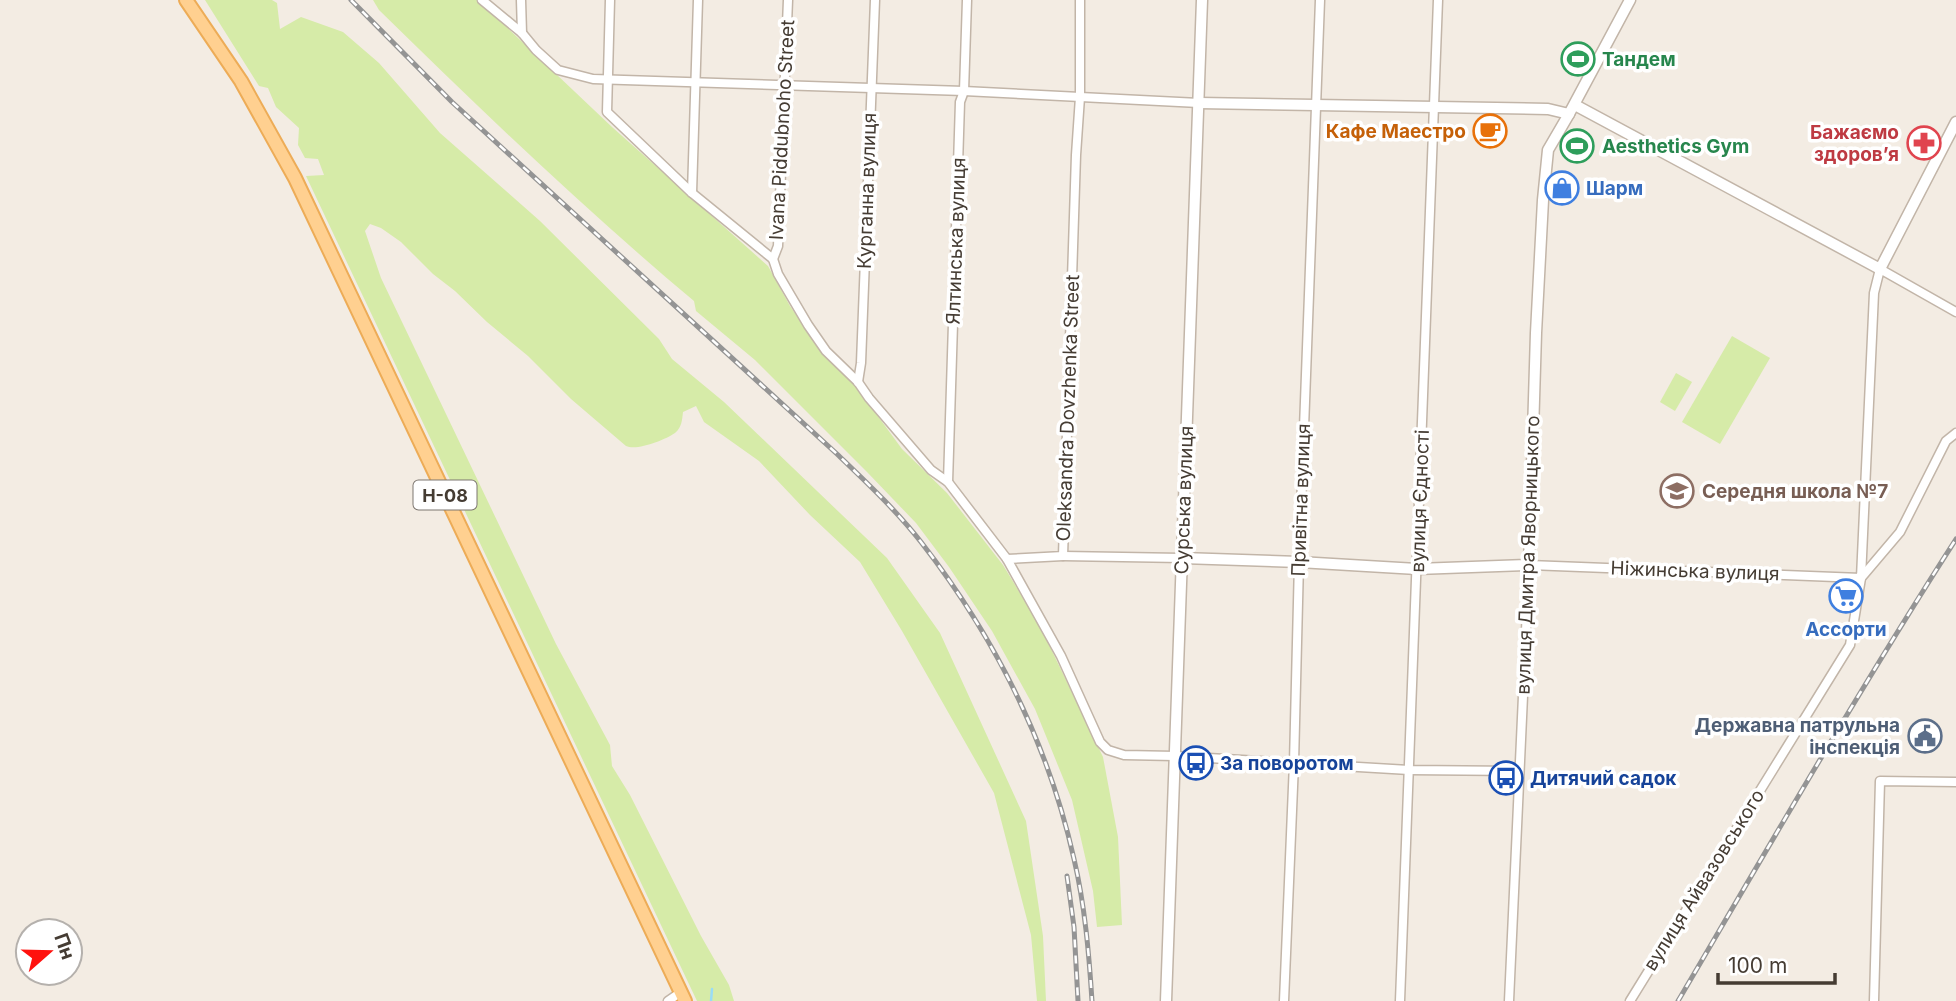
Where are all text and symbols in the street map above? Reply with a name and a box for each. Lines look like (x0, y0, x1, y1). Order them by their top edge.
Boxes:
street label: Ivana Piddubnoho Street (765, 19, 799, 241)
sports icon: Тандем (1559, 40, 1597, 78)
place label: Тандем (1602, 48, 1676, 71)
street label: Курганна вулиця (853, 112, 881, 270)
cafe icon: Кафе Маестро (1471, 112, 1509, 150)
place label: Кафе Маестро (1326, 120, 1466, 143)
place label: Бажаємо здоровʼя (1810, 121, 1899, 166)
pharmacy icon: Бажаємо здоровʼя (1905, 124, 1943, 162)
sports icon: Aesthetics Gym (1558, 127, 1596, 165)
place label: Aesthetics Gym (1602, 135, 1749, 158)
street label: Ялтинська вулиця (942, 157, 970, 325)
shop icon: Шарм (1543, 169, 1581, 207)
place label: Шарм (1586, 177, 1643, 200)
street label: Oleksandra Dovzhenka Street (1052, 274, 1084, 542)
street label: вулиця Дмитра Яворницького (1512, 415, 1544, 695)
street label: Привітна вулиця (1287, 423, 1315, 577)
street label: Сурська вулиця (1170, 425, 1198, 575)
street label: вулиця Єдності (1406, 429, 1434, 573)
school or university icon: Середня школа №7 (1658, 472, 1696, 510)
road number: Н-08 (414, 480, 476, 509)
place label: Середня школа №7 (1702, 480, 1888, 503)
street label: Ніжинська вулиця (1610, 557, 1780, 585)
supermarket icon: Ассорти (1827, 577, 1865, 615)
place label: Ассорти (1805, 618, 1887, 641)
place label: Державна патрульна інспекція (1695, 714, 1900, 759)
public building icon: Державна патрульна інспекція (1906, 717, 1944, 755)
bus stop icon: За поворотом (1177, 744, 1215, 782)
place label: За поворотом (1220, 752, 1354, 775)
bus stop icon: Дитячий садок (1487, 759, 1525, 797)
place label: Дитячий садок (1530, 767, 1676, 790)
street label: вулиця Айвазовського (1639, 785, 1769, 975)
north arrow (14, 917, 84, 987)
text: Пн (49, 930, 80, 963)
scale bar (1718, 942, 1835, 986)
text: 100 m (1728, 953, 1787, 978)

